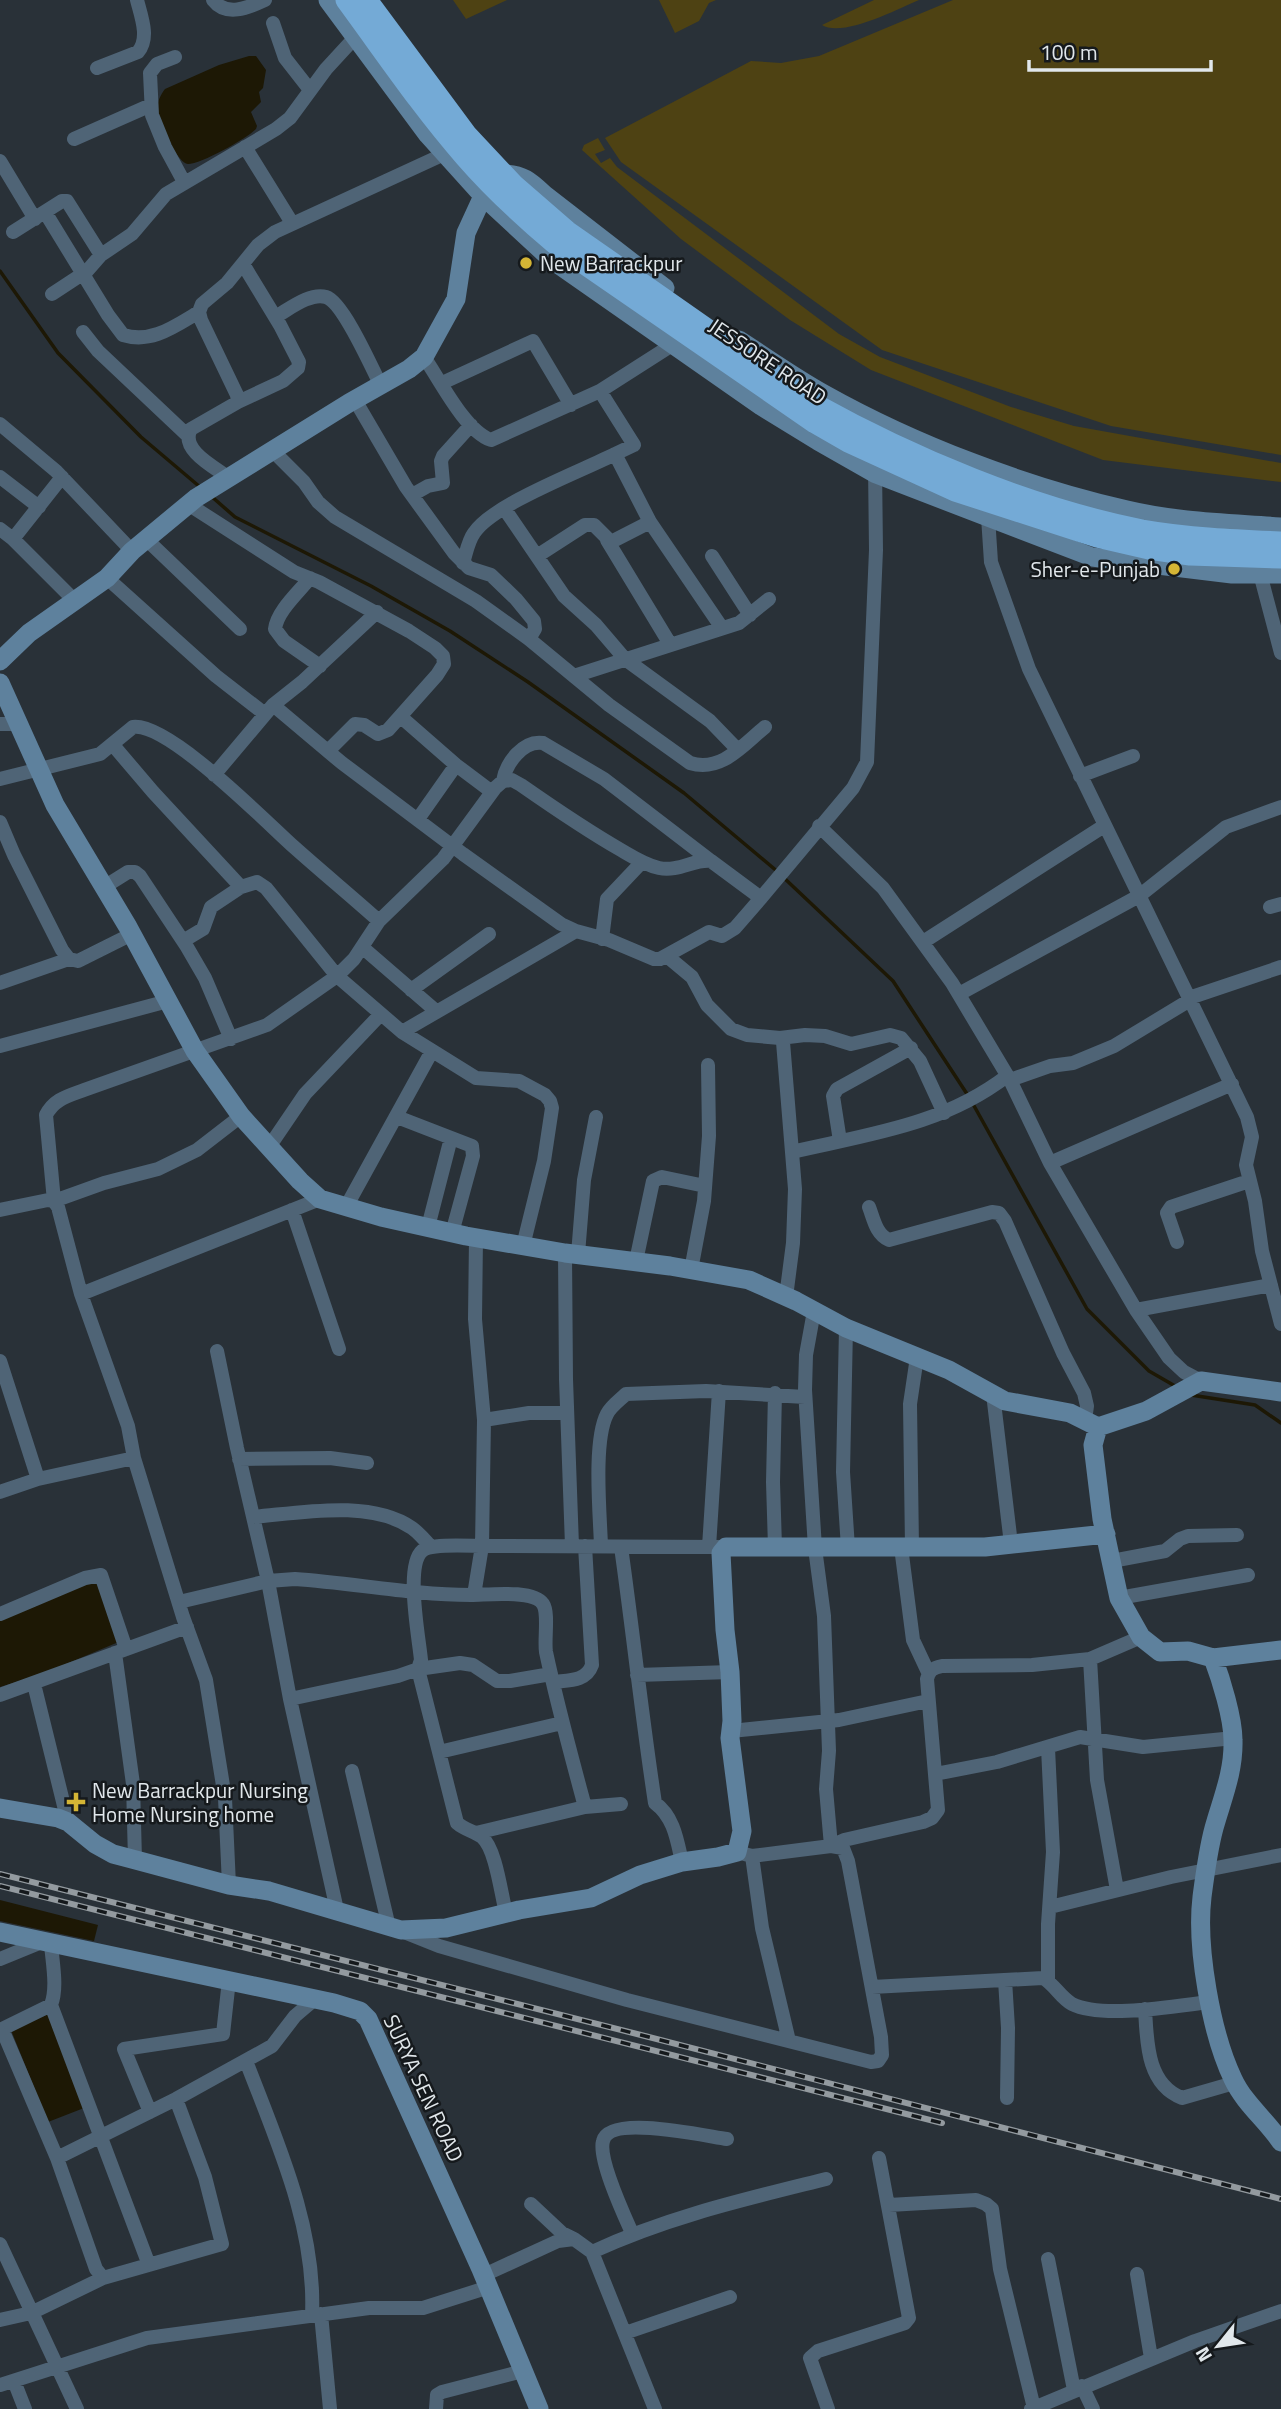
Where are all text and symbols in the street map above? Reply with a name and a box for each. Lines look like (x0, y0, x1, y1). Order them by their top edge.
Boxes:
scale bar (1029, 28, 1211, 72)
text: 100 m (1040, 36, 1097, 68)
place label: New Barrackpur (540, 247, 682, 279)
marker: New Barrackpur (518, 255, 534, 271)
street label: JESSORE ROAD (703, 310, 833, 412)
place label: Sher-e-Punjab (1030, 553, 1160, 585)
marker: Sher-e-Punjab (1166, 561, 1182, 577)
place label: New Barrackpur Nursing Home Nursing home (92, 1774, 308, 1830)
marker: New Barrackpur Nursing Home Nursing home (66, 1792, 86, 1812)
street label: SURYA SEN ROAD (376, 2009, 472, 2167)
north arrow (1183, 2311, 1253, 2381)
text: N (1187, 2342, 1219, 2368)

